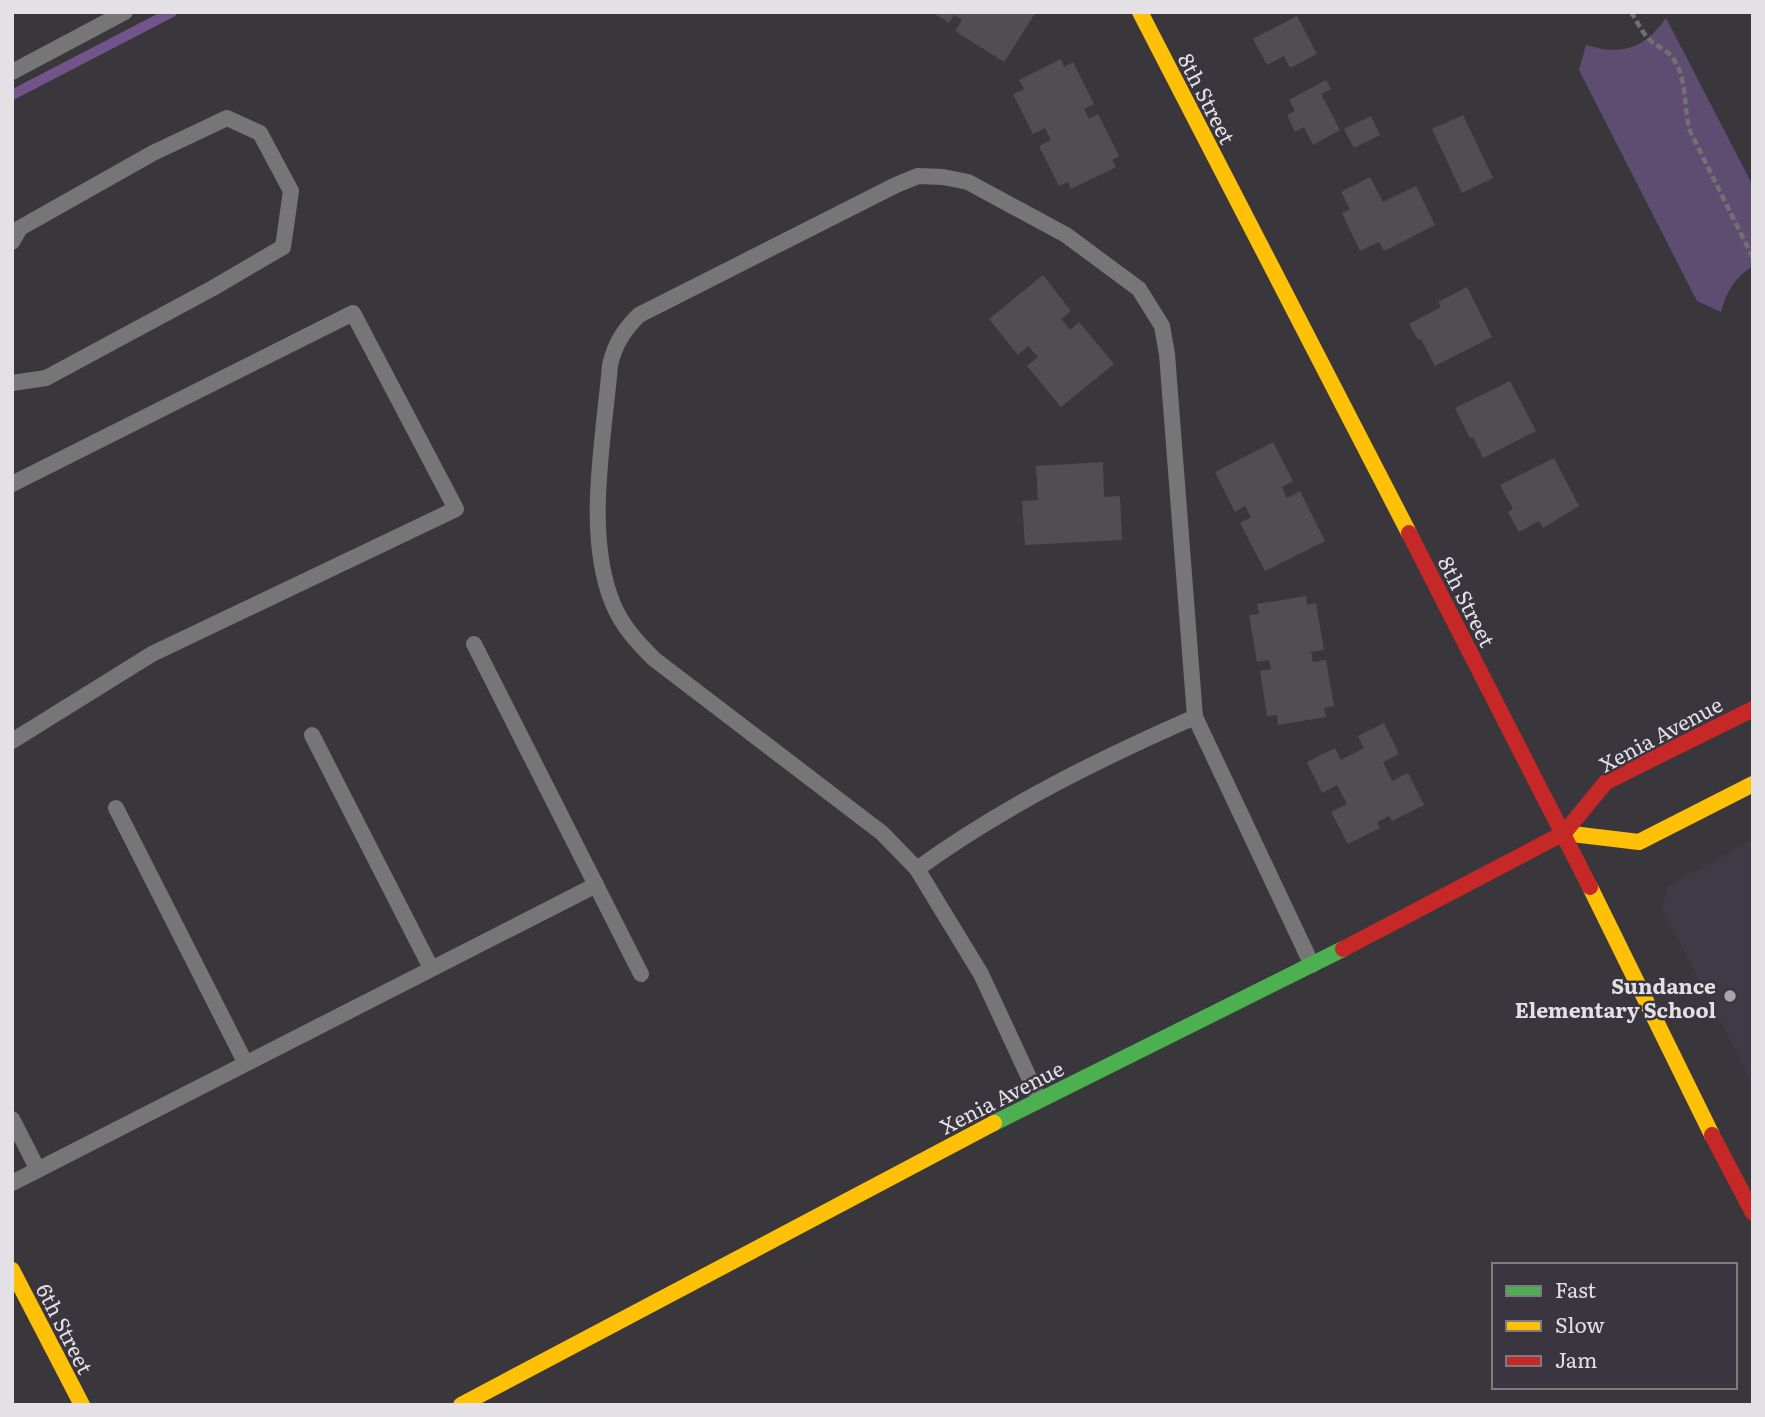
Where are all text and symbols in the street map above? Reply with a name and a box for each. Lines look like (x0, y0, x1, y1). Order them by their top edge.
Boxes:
street label: 8th Street (1172, 47, 1244, 149)
street label: 8th Street (1432, 550, 1504, 652)
street label: Xenia Avenue (1593, 687, 1727, 778)
place label: Sundance Elementary School (1515, 969, 1716, 1024)
marker: Sundance Elementary School (1722, 988, 1738, 1004)
street label: Xenia Avenue (934, 1051, 1068, 1141)
legend (1492, 1263, 1737, 1389)
text: Fast (1555, 1273, 1596, 1304)
street label: 6th Street (30, 1277, 102, 1379)
text: Slow (1555, 1308, 1605, 1339)
text: Jam (1555, 1343, 1597, 1374)

